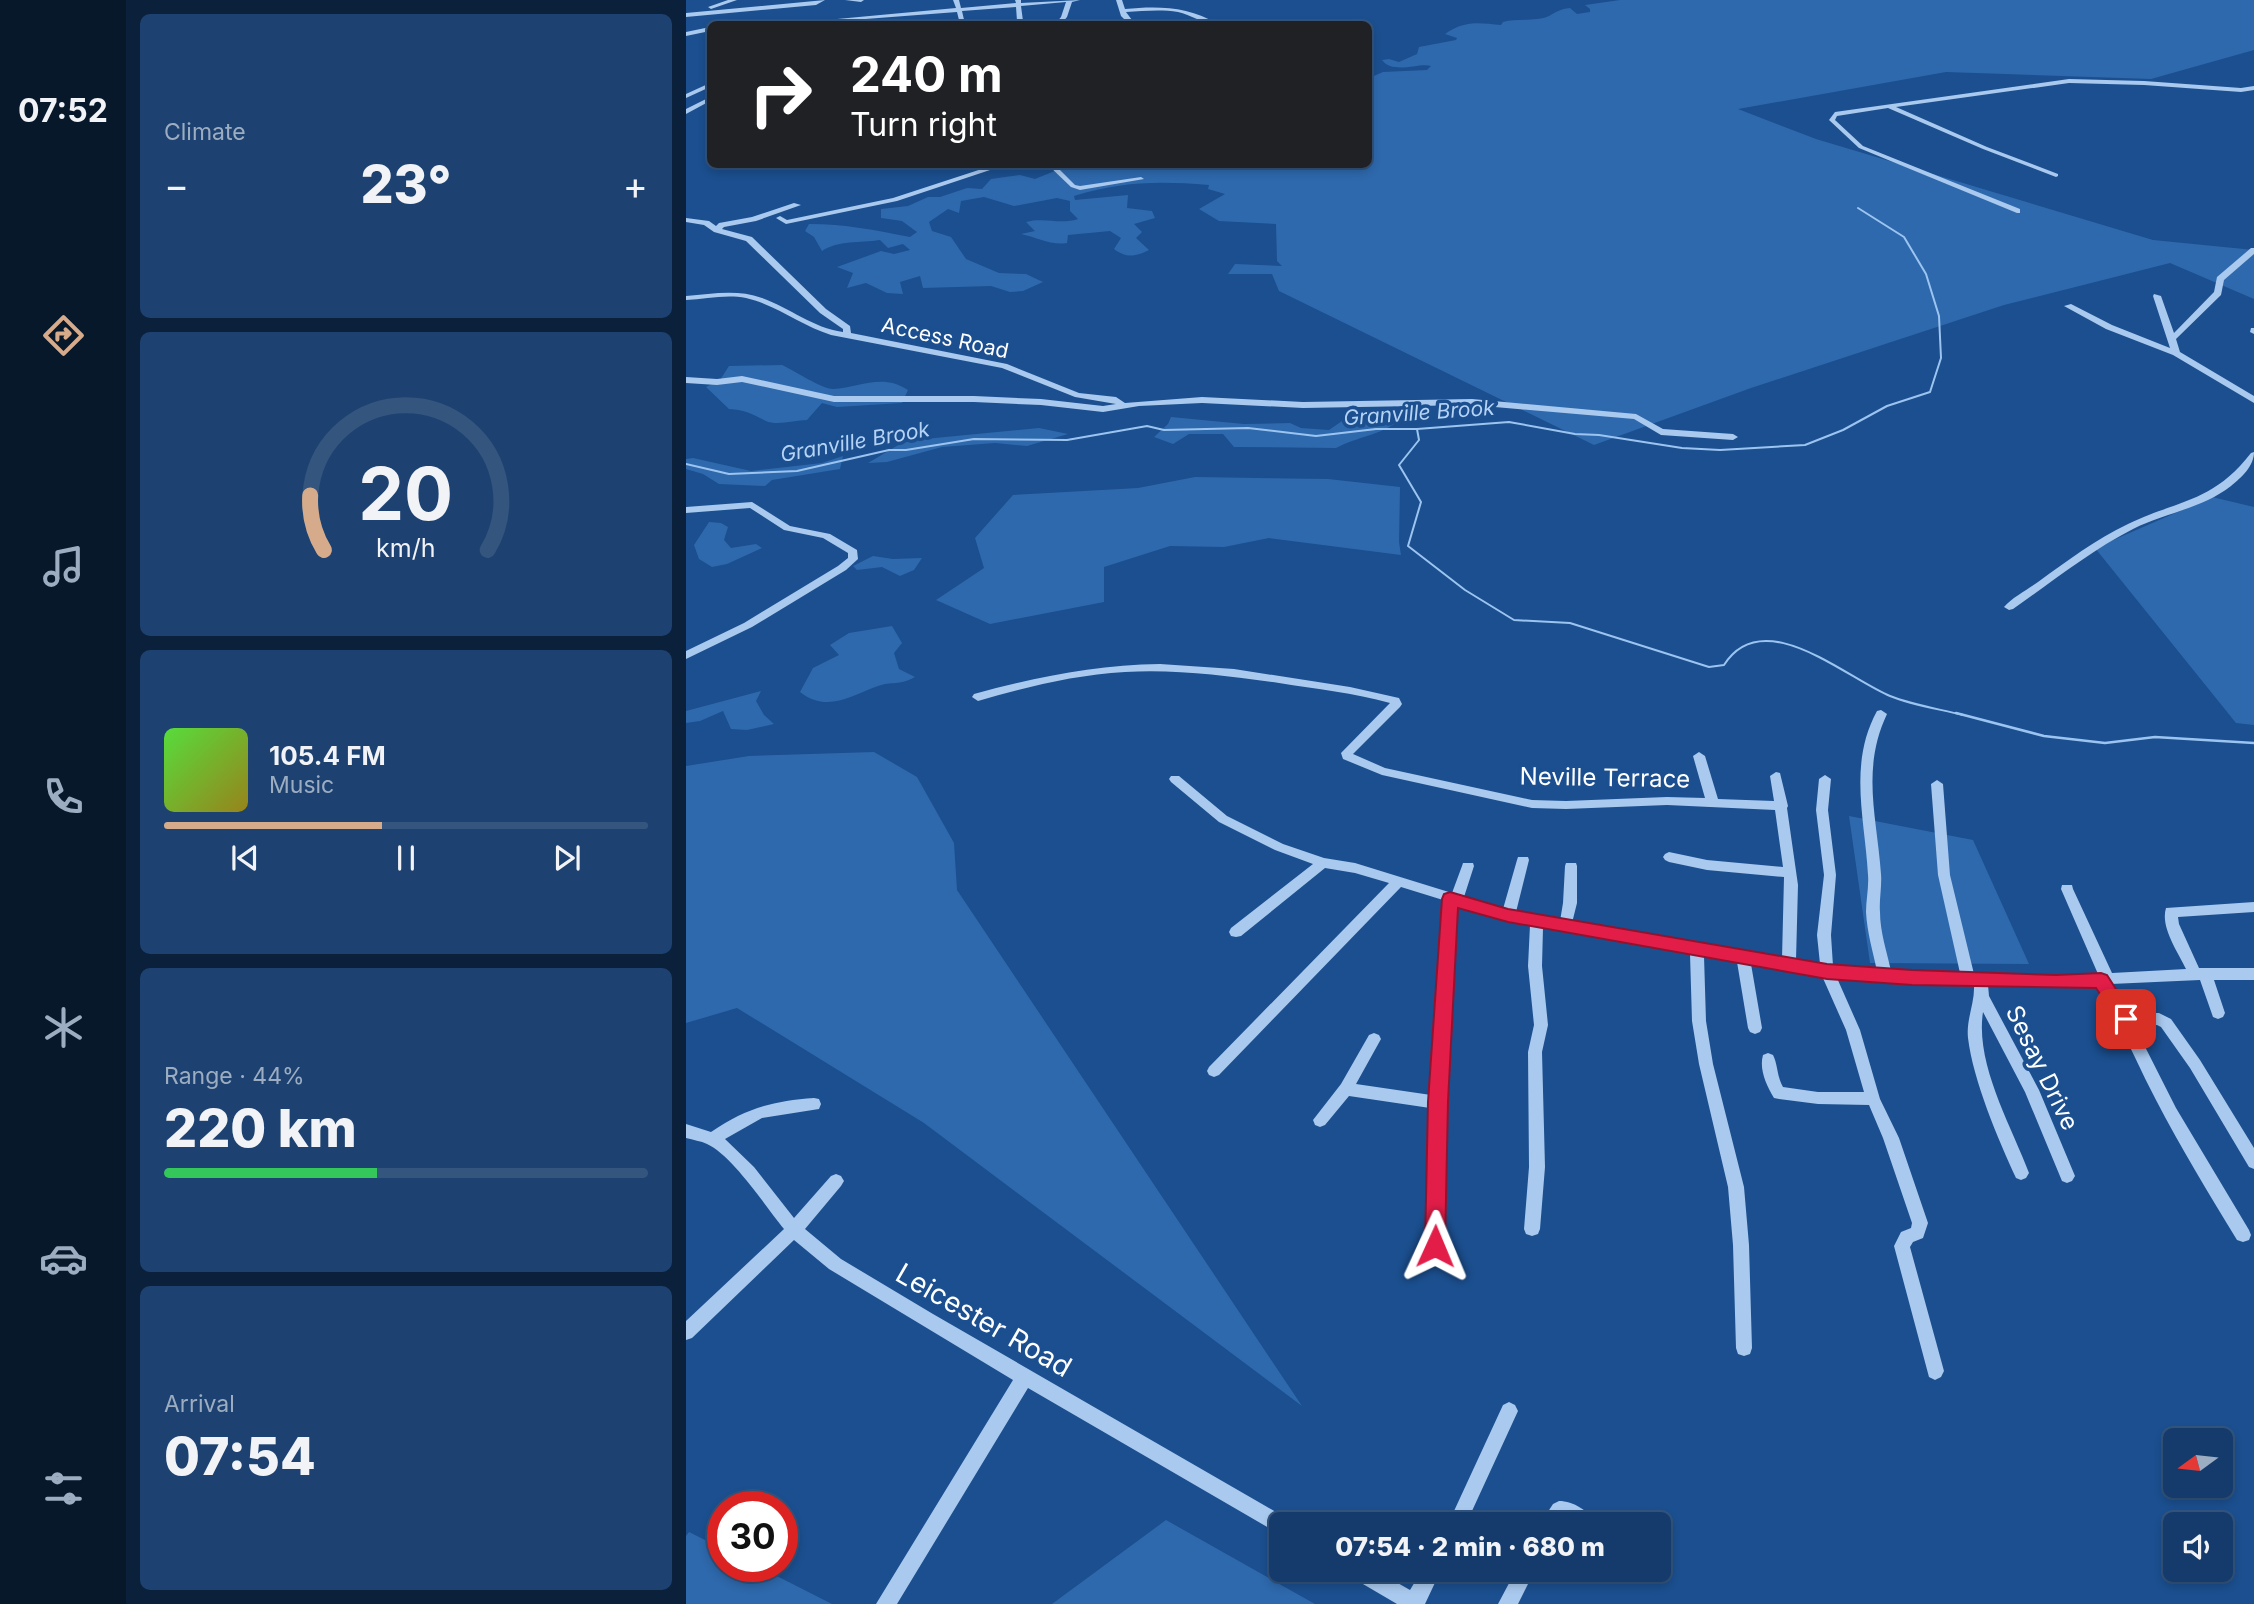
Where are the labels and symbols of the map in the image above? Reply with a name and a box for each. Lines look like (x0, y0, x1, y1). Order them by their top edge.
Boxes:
street label: Access Road (879, 312, 1011, 363)
water label: Granville Brook (1343, 395, 1496, 430)
water label: Granville Brook (778, 416, 932, 467)
street label: Neville Terrace (1520, 762, 1691, 793)
pin (2096, 989, 2156, 1049)
street label: Sesay Drive (2000, 1001, 2085, 1135)
position arrow (1398, 1209, 1472, 1283)
street label: Leicester Road (890, 1256, 1078, 1384)
north arrow (2163, 1428, 2233, 1498)
speed limit sign: 30 (707, 1491, 798, 1582)

